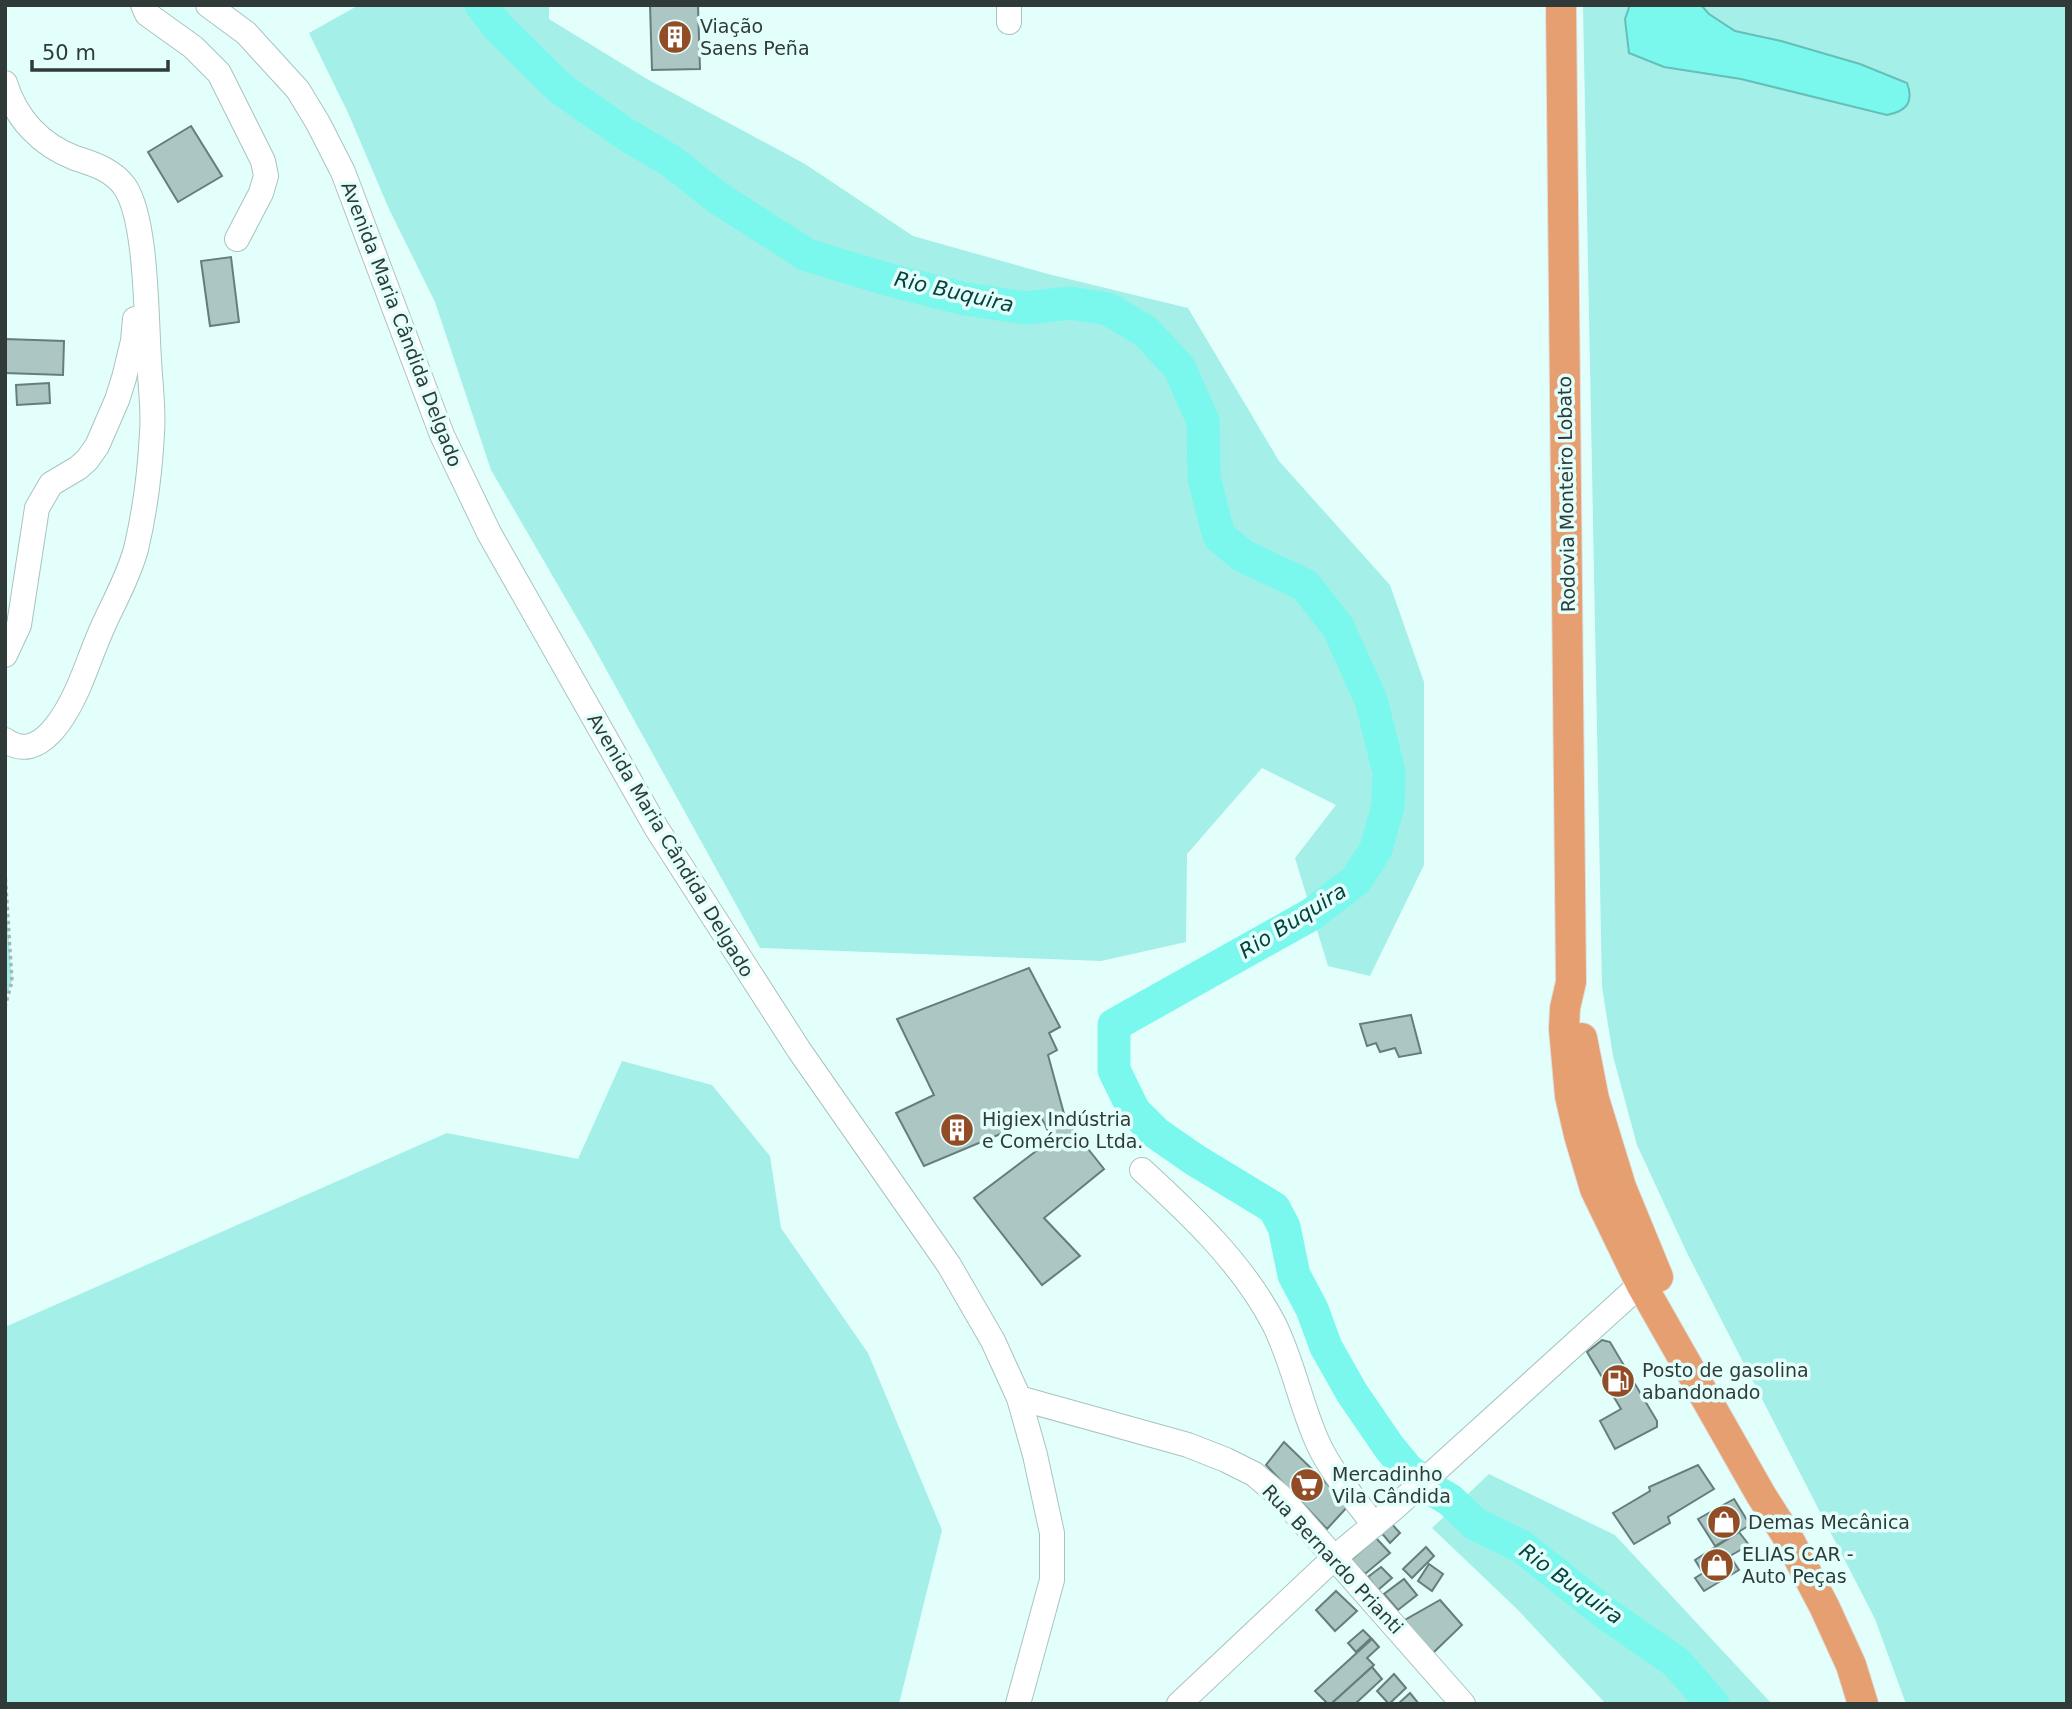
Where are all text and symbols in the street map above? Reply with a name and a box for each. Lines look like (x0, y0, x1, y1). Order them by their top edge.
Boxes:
place label: Viação Saens Peña (700, 15, 810, 59)
building icon: Viação Saens Peña (656, 18, 694, 56)
scale bar (32, 28, 168, 72)
text: 50 m (42, 41, 96, 65)
street label: Avenida Maria Cândida Delgado (337, 178, 467, 470)
water label: Rio Buquira (892, 267, 1016, 317)
street label: Rodovia Monteiro Lobato (1553, 376, 1579, 612)
street label: Avenida Maria Cândida Delgado (583, 709, 759, 981)
water label: Rio Buquira (1235, 879, 1351, 963)
place label: Higiex Indústria e Comércio Ltda. (982, 1108, 1143, 1152)
building icon: Higiex Indústria e Comércio Ltda. (938, 1111, 976, 1149)
place label: Posto de gasolina abandonado (1642, 1359, 1809, 1403)
fuel station icon: Posto de gasolina abandonado (1599, 1362, 1637, 1400)
place label: Mercadinho Vila Cândida (1332, 1463, 1451, 1507)
supermarket icon: Mercadinho Vila Cândida (1288, 1466, 1326, 1504)
street label: Rua Bernardo Prianti (1258, 1480, 1408, 1638)
shop icon: Demas Mecânica (1705, 1503, 1743, 1541)
place label: Demas Mecânica (1748, 1511, 1910, 1533)
water label: Rio Buquira (1515, 1539, 1627, 1629)
place label: ELIAS CAR - Auto Peças (1742, 1543, 1854, 1587)
shop icon: ELIAS CAR - Auto Peças (1698, 1546, 1736, 1584)

